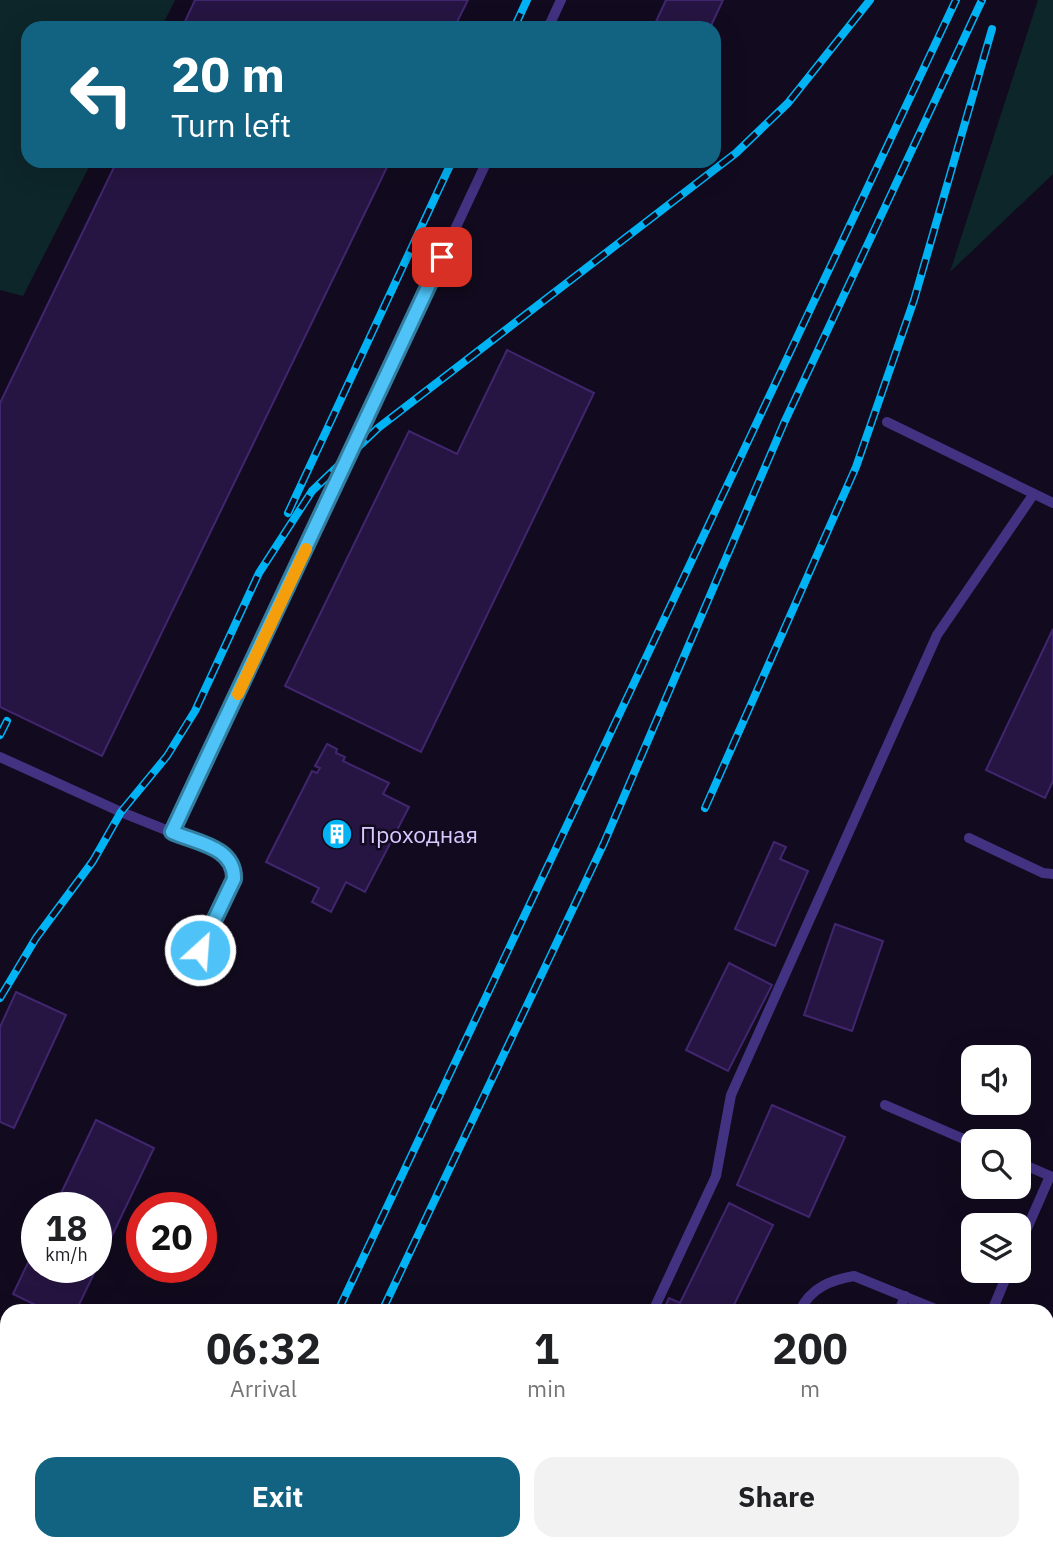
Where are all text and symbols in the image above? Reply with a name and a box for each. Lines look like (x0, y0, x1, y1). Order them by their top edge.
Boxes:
text: 20 m (171, 42, 285, 105)
icon: left (56, 49, 147, 140)
text: Turn left (171, 104, 291, 146)
pin (412, 227, 472, 287)
icon: arrive (423, 238, 461, 276)
building icon: Проходная (320, 817, 354, 851)
place label: Проходная (360, 819, 478, 849)
position arrow (163, 913, 237, 987)
map controls (961, 1045, 1031, 1283)
button: sound (961, 1045, 1031, 1115)
button: search (961, 1129, 1031, 1199)
speed limit sign: 20 (126, 1192, 217, 1283)
text: 18 (45, 1205, 88, 1251)
button: layers (961, 1213, 1031, 1283)
text: km/h (45, 1243, 88, 1266)
text: 06:32 (206, 1321, 321, 1376)
text: 1 (534, 1321, 559, 1376)
text: 200 (772, 1321, 848, 1376)
text: Arrival (230, 1373, 297, 1403)
text: min (527, 1373, 566, 1403)
text: m (800, 1373, 820, 1403)
button: Exit (35, 1457, 520, 1537)
button: Share (534, 1457, 1019, 1537)

